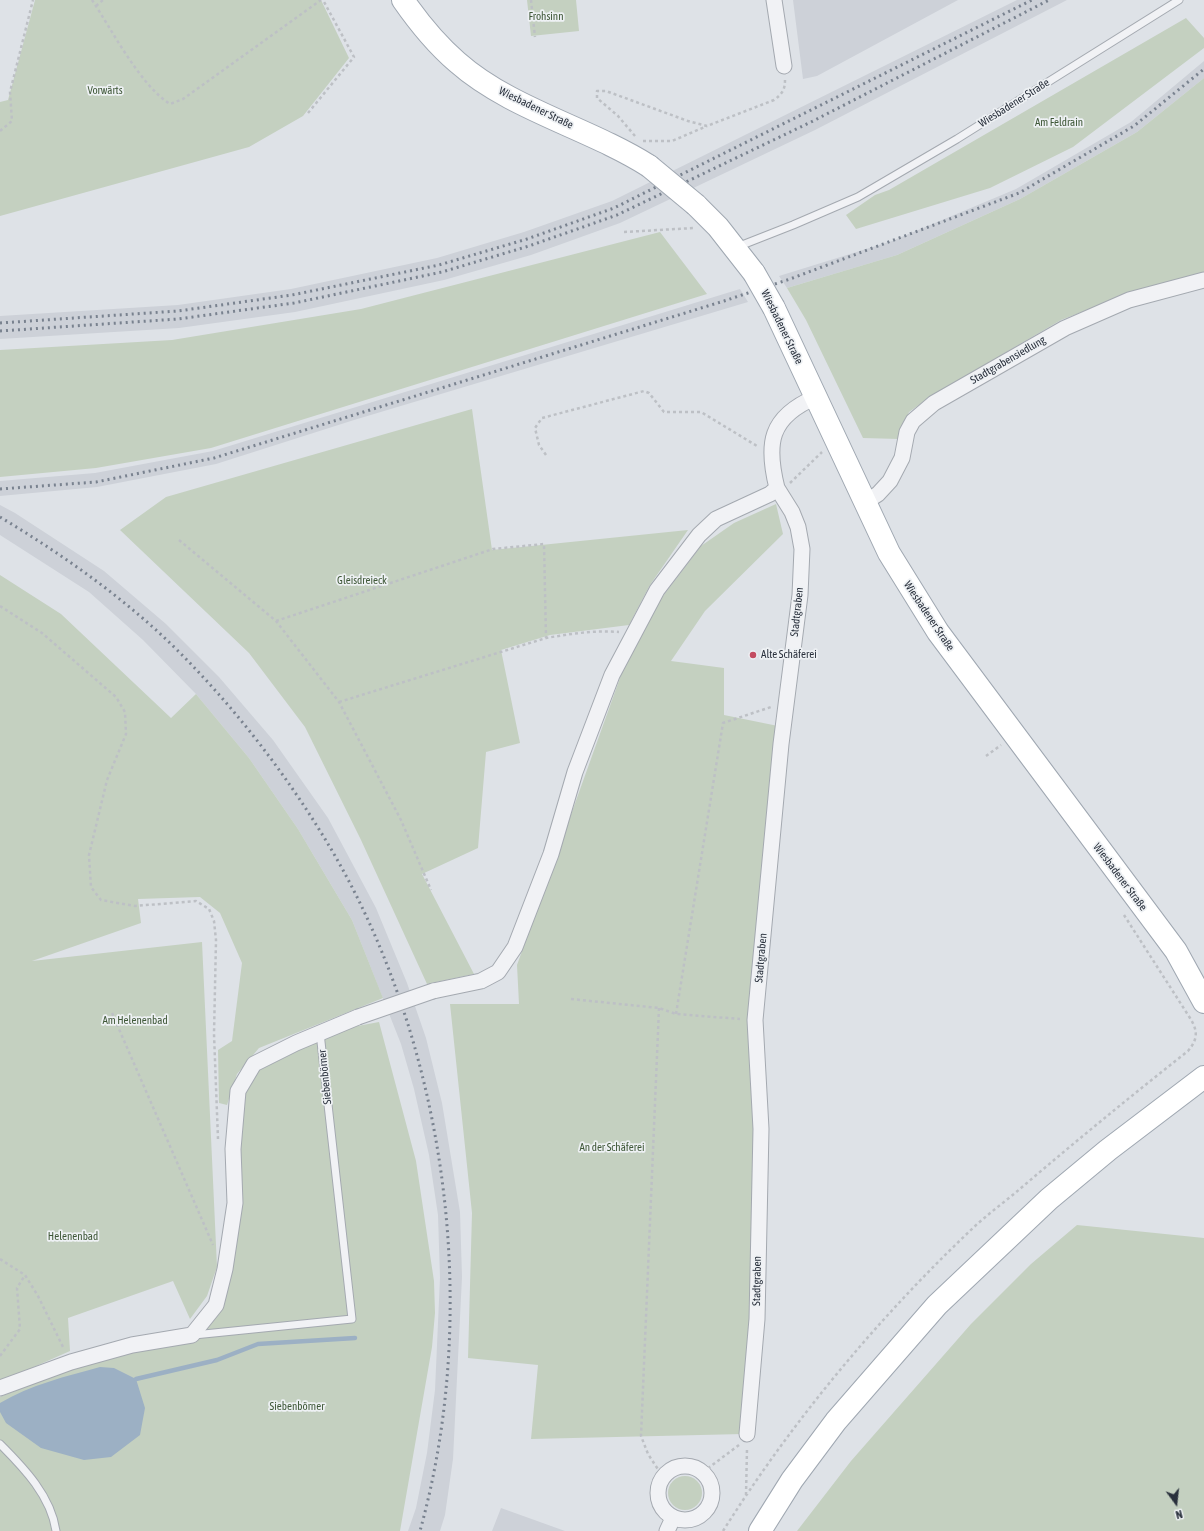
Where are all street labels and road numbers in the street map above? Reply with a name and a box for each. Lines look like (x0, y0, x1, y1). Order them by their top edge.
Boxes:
street label: Wiesbadener Straße (976, 76, 1052, 130)
street label: Wiesbadener Straße (497, 84, 575, 132)
street label: Wiesbadener Straße (758, 288, 806, 366)
street label: Stadtgrabensiedlung (968, 333, 1048, 387)
street label: Wiesbadener Straße (901, 579, 957, 653)
street label: Stadtgraben (788, 587, 806, 637)
street label: Wiesbadener Straße (1090, 841, 1150, 913)
street label: Stadtgraben (752, 933, 770, 983)
street label: Siebenbörner (316, 1049, 334, 1105)
street label: Stadtgraben (750, 1256, 764, 1306)

